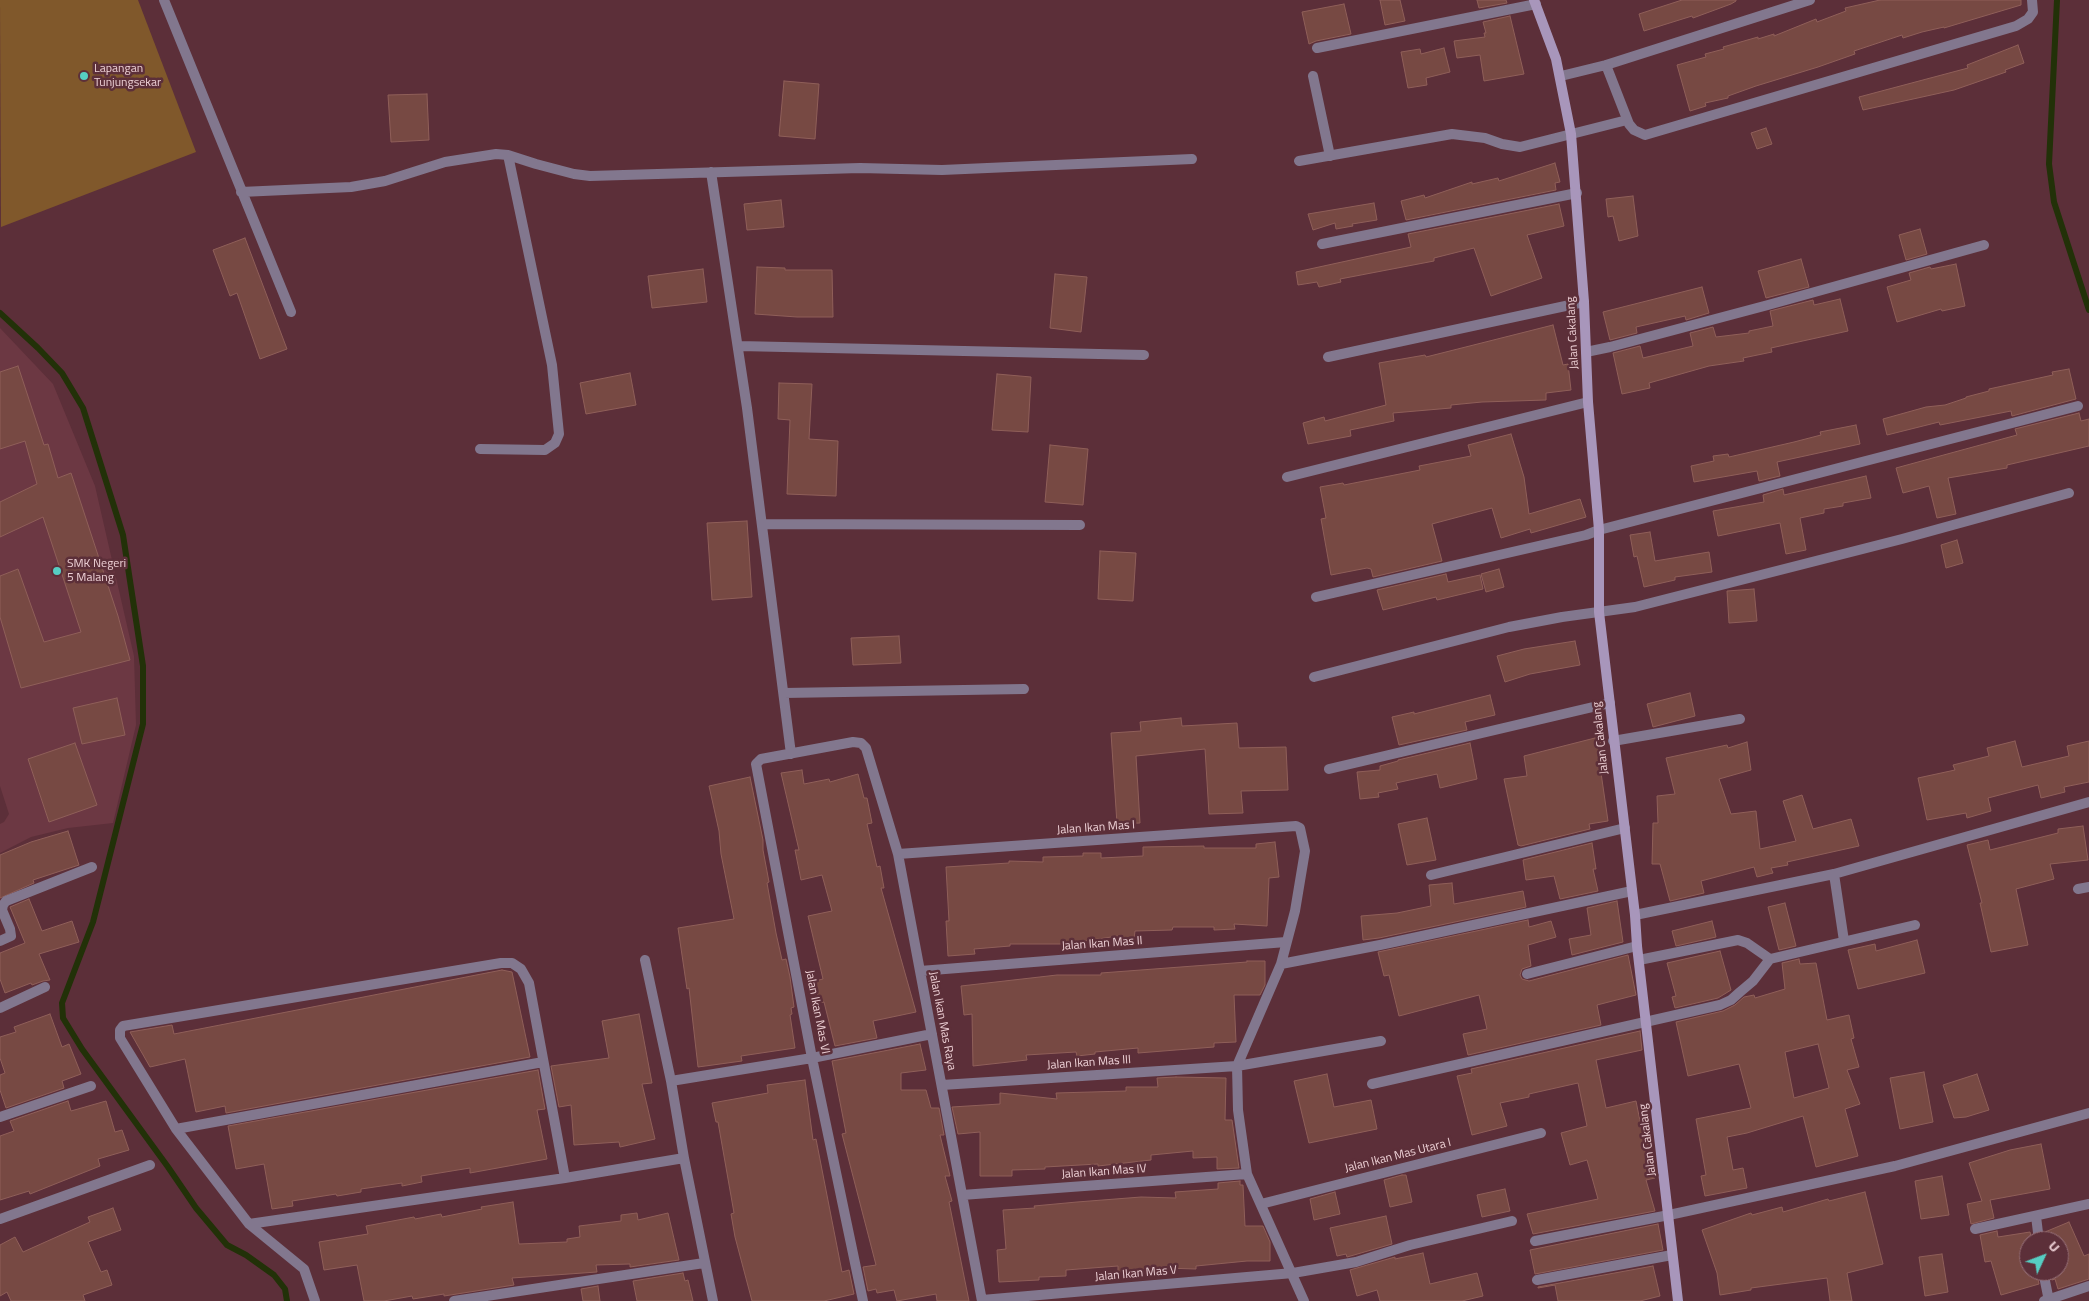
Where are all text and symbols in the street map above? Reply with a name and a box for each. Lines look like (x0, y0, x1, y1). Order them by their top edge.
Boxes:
place label: Lapangan Tunjungsekar (94, 62, 161, 90)
marker: Lapangan Tunjungsekar (78, 70, 90, 82)
street label: Jalan Cakalang (1564, 296, 1582, 370)
place label: SMK Negeri 5 Malang (67, 557, 126, 585)
marker: SMK Negeri 5 Malang (51, 565, 63, 577)
street label: Jalan Cakalang (1590, 701, 1612, 775)
street label: Jalan Ikan Mas I (1056, 818, 1136, 838)
street label: Jalan Ikan Mas II (1061, 934, 1143, 954)
street label: Jalan Ikan Mas VI (802, 969, 832, 1055)
street label: Jalan Ikan Mas Raya (925, 970, 959, 1072)
street label: Jalan Ikan Mas III (1046, 1053, 1132, 1073)
street label: Jalan Cakalang (1636, 1103, 1660, 1177)
street label: Jalan Ikan Mas Utara I (1343, 1136, 1453, 1176)
street label: Jalan Ikan Mas IV (1061, 1162, 1147, 1182)
north arrow (2019, 1231, 2069, 1281)
text: U (2044, 1236, 2065, 1257)
street label: Jalan Ikan Mas V (1094, 1263, 1178, 1285)

